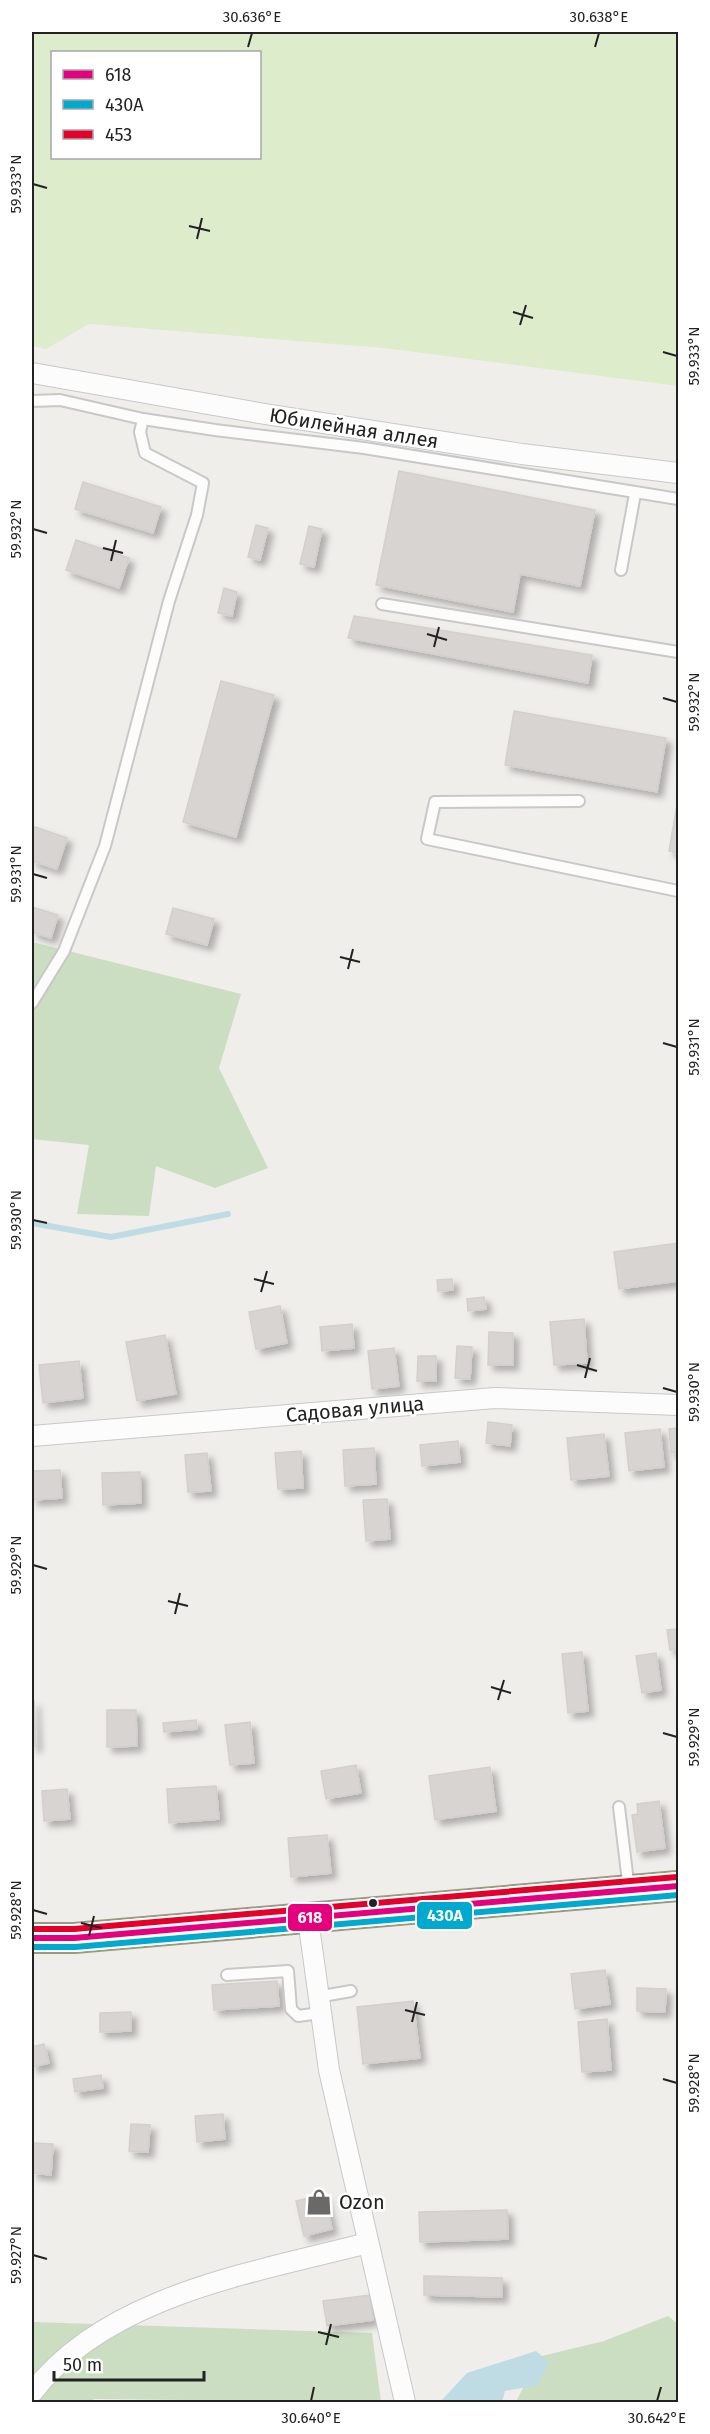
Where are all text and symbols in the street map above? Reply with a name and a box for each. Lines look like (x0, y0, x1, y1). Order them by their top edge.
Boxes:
text: 30.636°E (223, 8, 281, 26)
text: 30.638°E (570, 8, 628, 26)
legend (51, 51, 261, 159)
text: 618 (105, 64, 132, 86)
text: 430А (105, 94, 144, 116)
text: 453 (105, 124, 132, 146)
text: 59.933°N (7, 154, 25, 214)
text: 59.933°N (685, 326, 703, 386)
street label: Юбилейная аллея (268, 403, 440, 453)
text: 59.932°N (7, 500, 25, 558)
text: 59.932°N (685, 673, 703, 731)
text: 59.931°N (7, 845, 25, 903)
text: 59.931°N (685, 1018, 703, 1076)
text: 59.930°N (7, 1190, 25, 1250)
text: 59.930°N (685, 1362, 703, 1422)
street label: Садовая улица (285, 1391, 425, 1427)
text: 59.929°N (7, 1535, 25, 1595)
text: 59.929°N (685, 1707, 703, 1767)
text: 59.928°N (7, 1880, 25, 1940)
unlabelled marker (367, 1897, 379, 1909)
line badge: 430А (416, 1901, 473, 1930)
line badge: 618 (287, 1903, 333, 1932)
text: 430А (427, 1906, 464, 1925)
text: 618 (298, 1908, 322, 1927)
text: 59.928°N (685, 2053, 703, 2113)
shop icon: Ozon (304, 2187, 334, 2217)
place label: Ozon (339, 2190, 385, 2214)
text: 59.927°N (7, 2226, 25, 2284)
scale bar (54, 2344, 204, 2382)
text: 50 m (63, 2354, 102, 2376)
text: 30.640°E (281, 2409, 341, 2427)
text: 30.642°E (628, 2409, 686, 2427)

